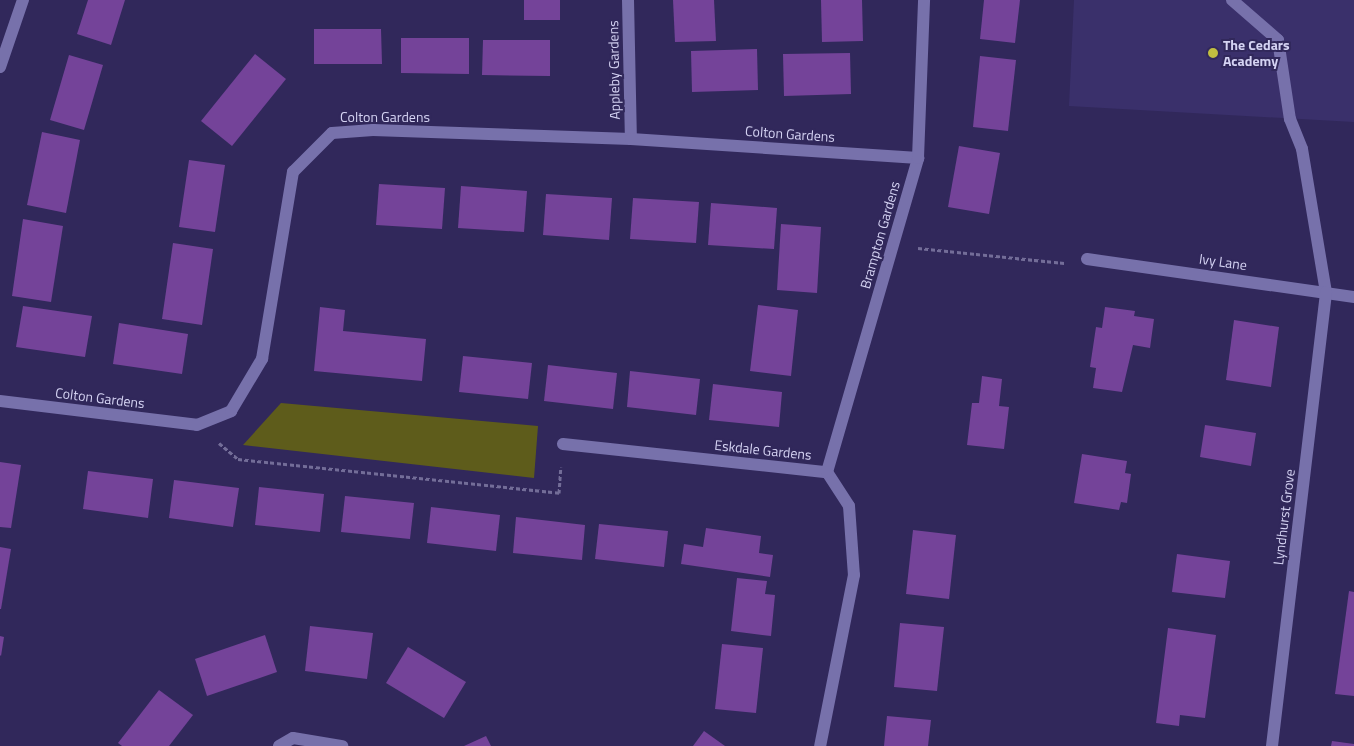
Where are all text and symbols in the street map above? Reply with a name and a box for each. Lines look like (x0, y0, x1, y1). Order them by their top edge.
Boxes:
street label: Appleby Gardens (605, 20, 623, 120)
place label: The Cedars Academy (1223, 37, 1290, 70)
marker: The Cedars Academy (1207, 47, 1219, 59)
street label: Colton Gardens (340, 109, 430, 125)
street label: Colton Gardens (745, 122, 835, 146)
street label: Brampton Gardens (857, 179, 903, 291)
street label: Ivy Lane (1198, 250, 1248, 274)
street label: Colton Gardens (54, 384, 146, 412)
street label: Eskdale Gardens (714, 437, 812, 463)
street label: Lyndhurst Grove (1270, 468, 1298, 566)

